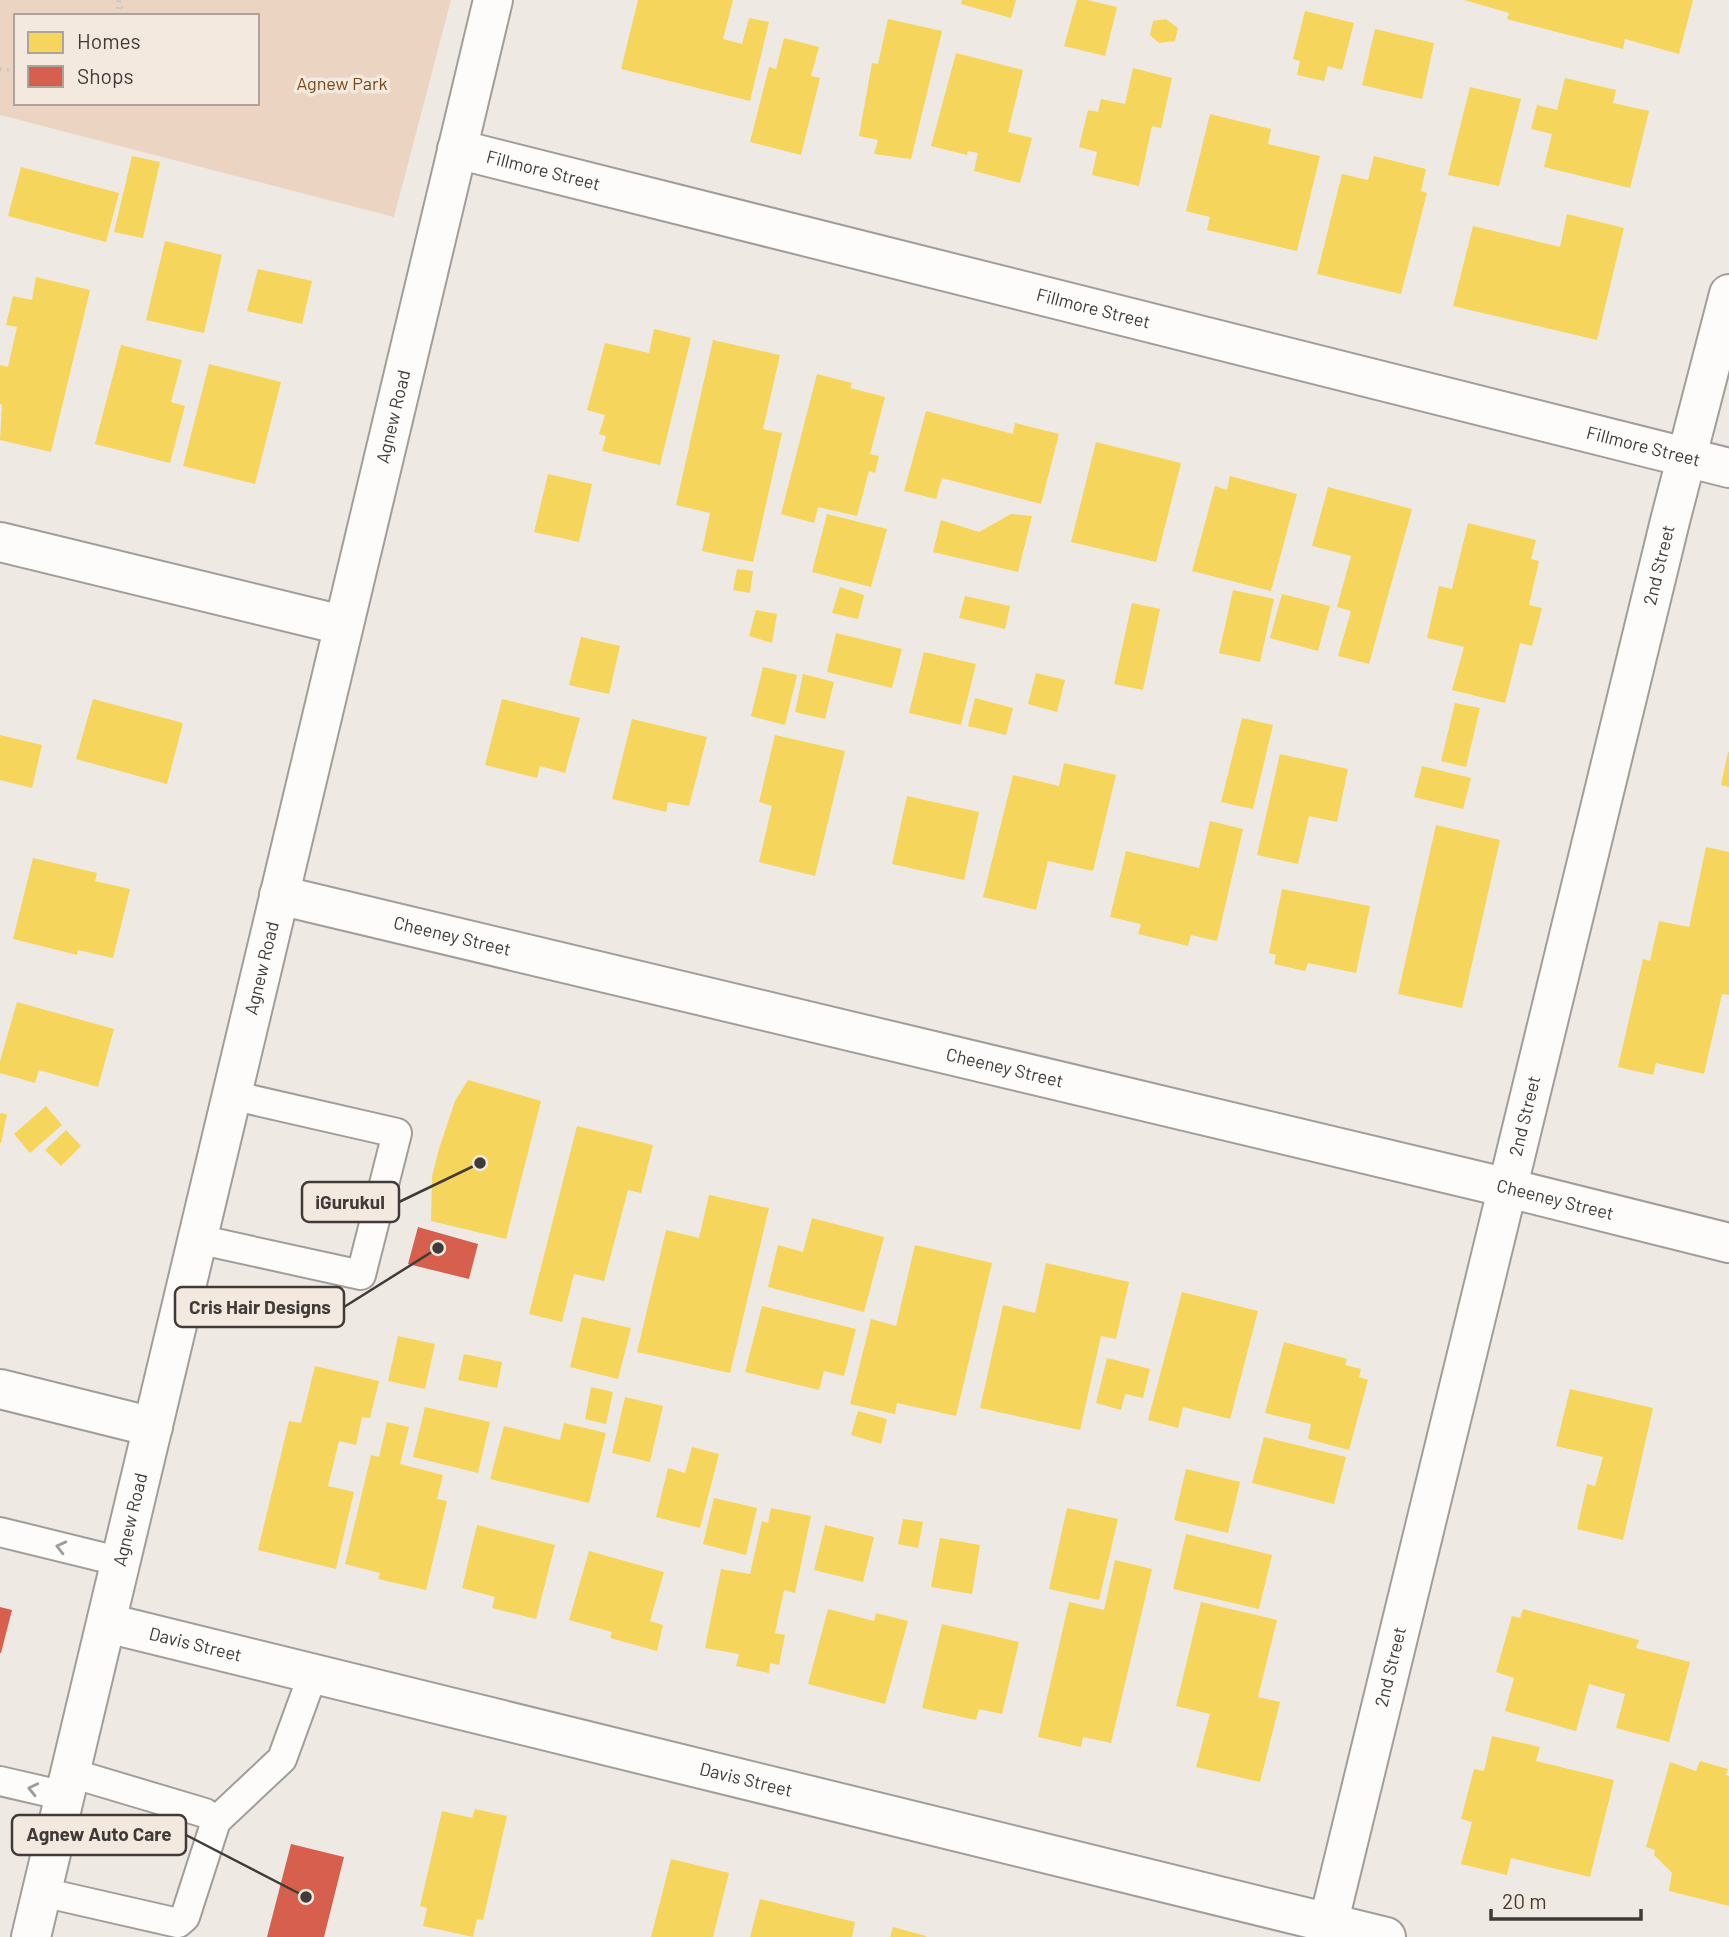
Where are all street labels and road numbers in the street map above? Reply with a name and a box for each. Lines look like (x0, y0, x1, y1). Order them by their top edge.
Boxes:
street label: Fillmore Street (484, 145, 603, 195)
street label: Fillmore Street (1034, 283, 1153, 332)
street label: Agnew Road (371, 367, 414, 465)
street label: Fillmore Street (1584, 421, 1703, 470)
street label: 2nd Street (1638, 523, 1679, 607)
street label: Cheeney Street (392, 911, 513, 960)
street label: Agnew Road (239, 919, 283, 1017)
street label: Cheeney Street (944, 1042, 1066, 1092)
street label: 2nd Street (1504, 1073, 1544, 1158)
street label: Cheeney Street (1495, 1174, 1616, 1224)
street label: Agnew Road (108, 1470, 151, 1569)
street label: Davis Street (147, 1622, 244, 1666)
street label: 2nd Street (1369, 1624, 1410, 1709)
street label: Davis Street (698, 1757, 795, 1801)

